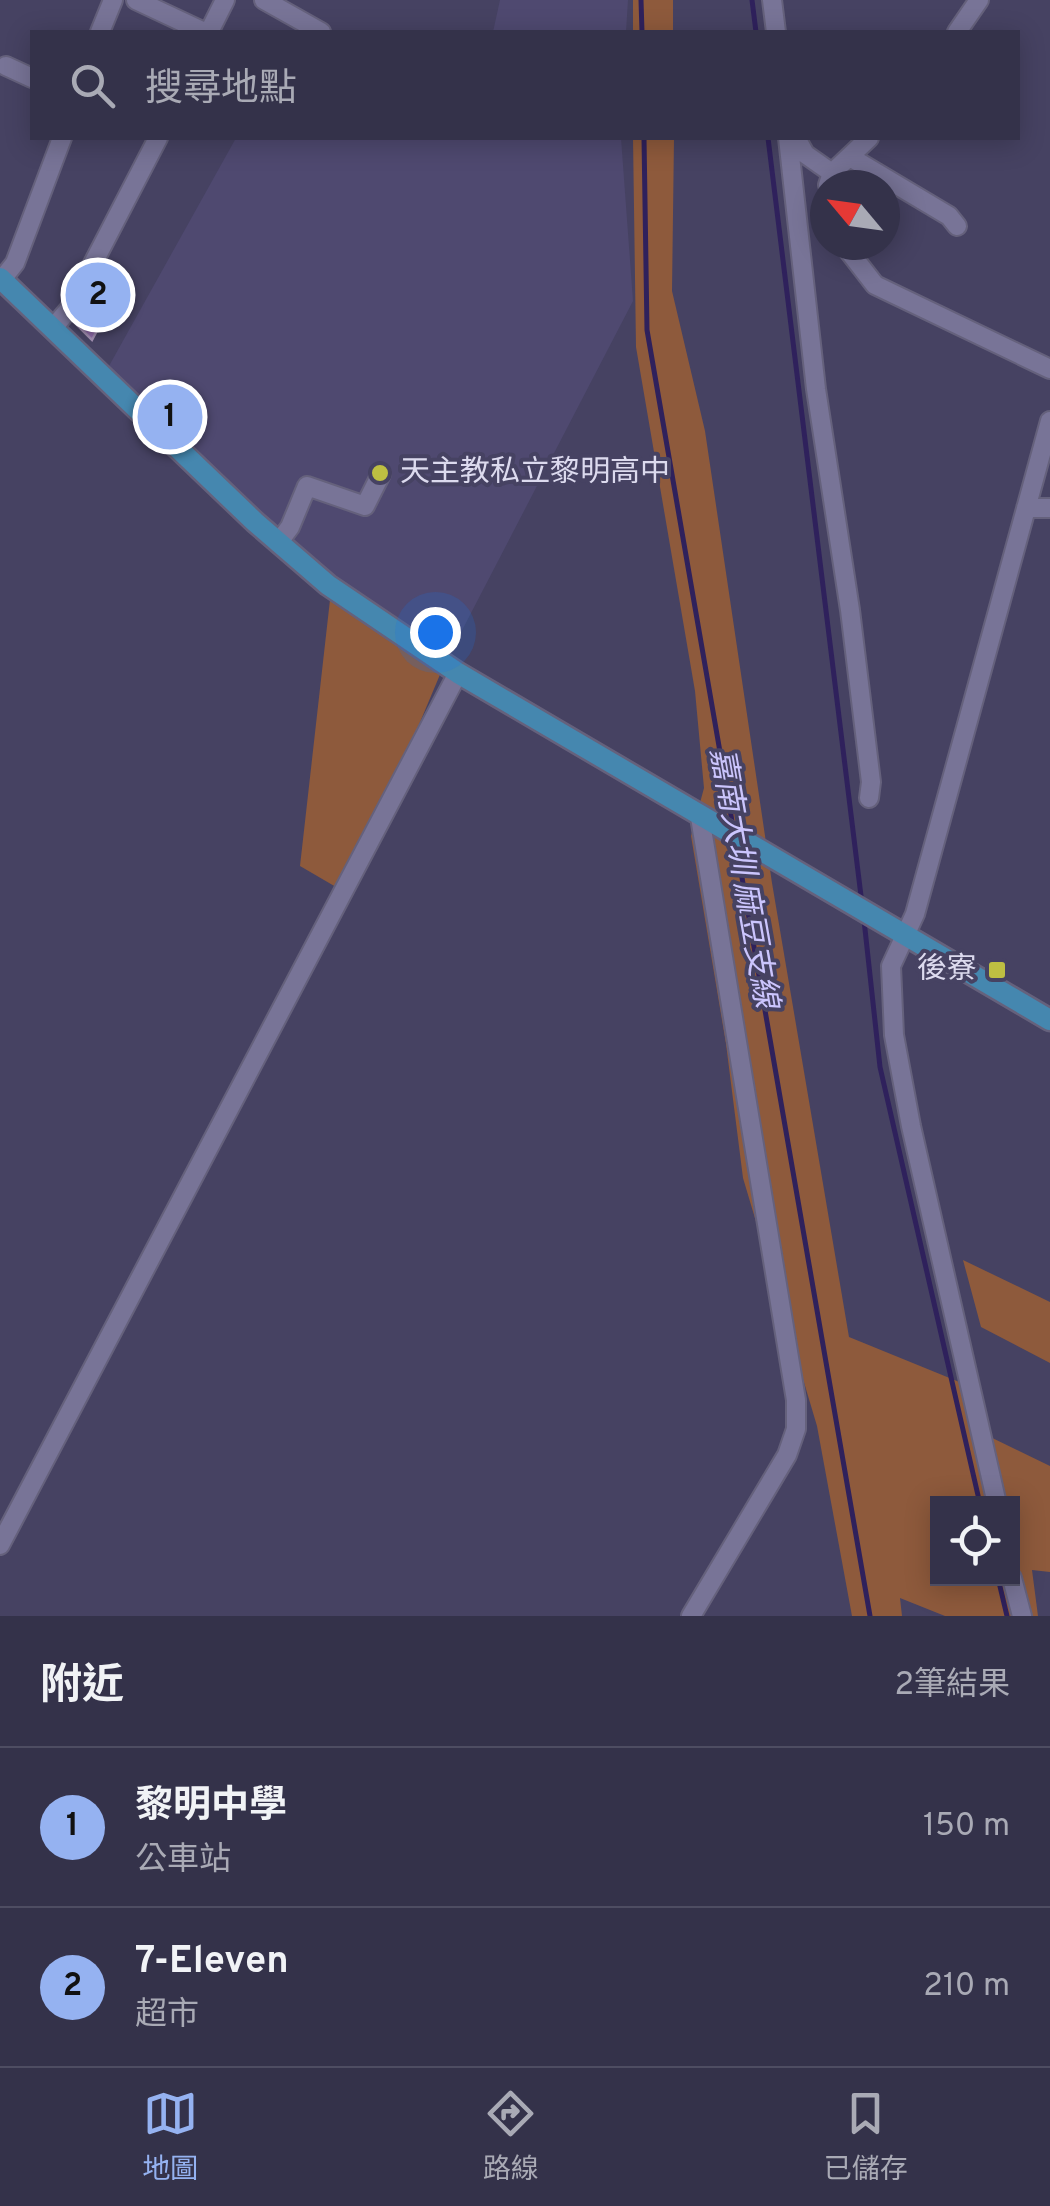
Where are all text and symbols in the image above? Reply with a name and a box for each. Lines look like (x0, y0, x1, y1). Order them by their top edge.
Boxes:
search box (30, 30, 1020, 140)
icon: search (65, 58, 120, 113)
text: 搜尋地點 (145, 66, 297, 115)
north arrow (810, 170, 900, 260)
pin: 2 (66, 258, 130, 332)
pin: 1 (138, 380, 202, 454)
place label: 天主教私立黎明高中 (400, 455, 670, 492)
marker: 天主教私立黎明高中 (369, 462, 391, 484)
your location (410, 607, 461, 658)
water label: 嘉南大圳 麻豆支線 (699, 745, 785, 1014)
place label: 後寮 (917, 952, 977, 989)
marker: 後寮 (986, 959, 1008, 981)
map controls (930, 1496, 1020, 1586)
button: locate (930, 1496, 1020, 1586)
text: 附近 (40, 1661, 124, 1714)
text: 2筆結果 (894, 1666, 1010, 1706)
text: 黎明中學 (135, 1783, 287, 1832)
text: 1 (66, 1807, 79, 1847)
text: 150 m (923, 1807, 1010, 1847)
text: 公車站 (135, 1841, 231, 1881)
text: 7-Eleven (135, 1938, 289, 1987)
text: 2 (63, 1967, 82, 2007)
text: 210 m (923, 1967, 1010, 2007)
text: 超市 (135, 1996, 199, 2036)
tab: 地圖 (142, 2086, 198, 2189)
tab: 路線 (483, 2086, 539, 2189)
tab: 已儲存 (824, 2086, 908, 2189)

